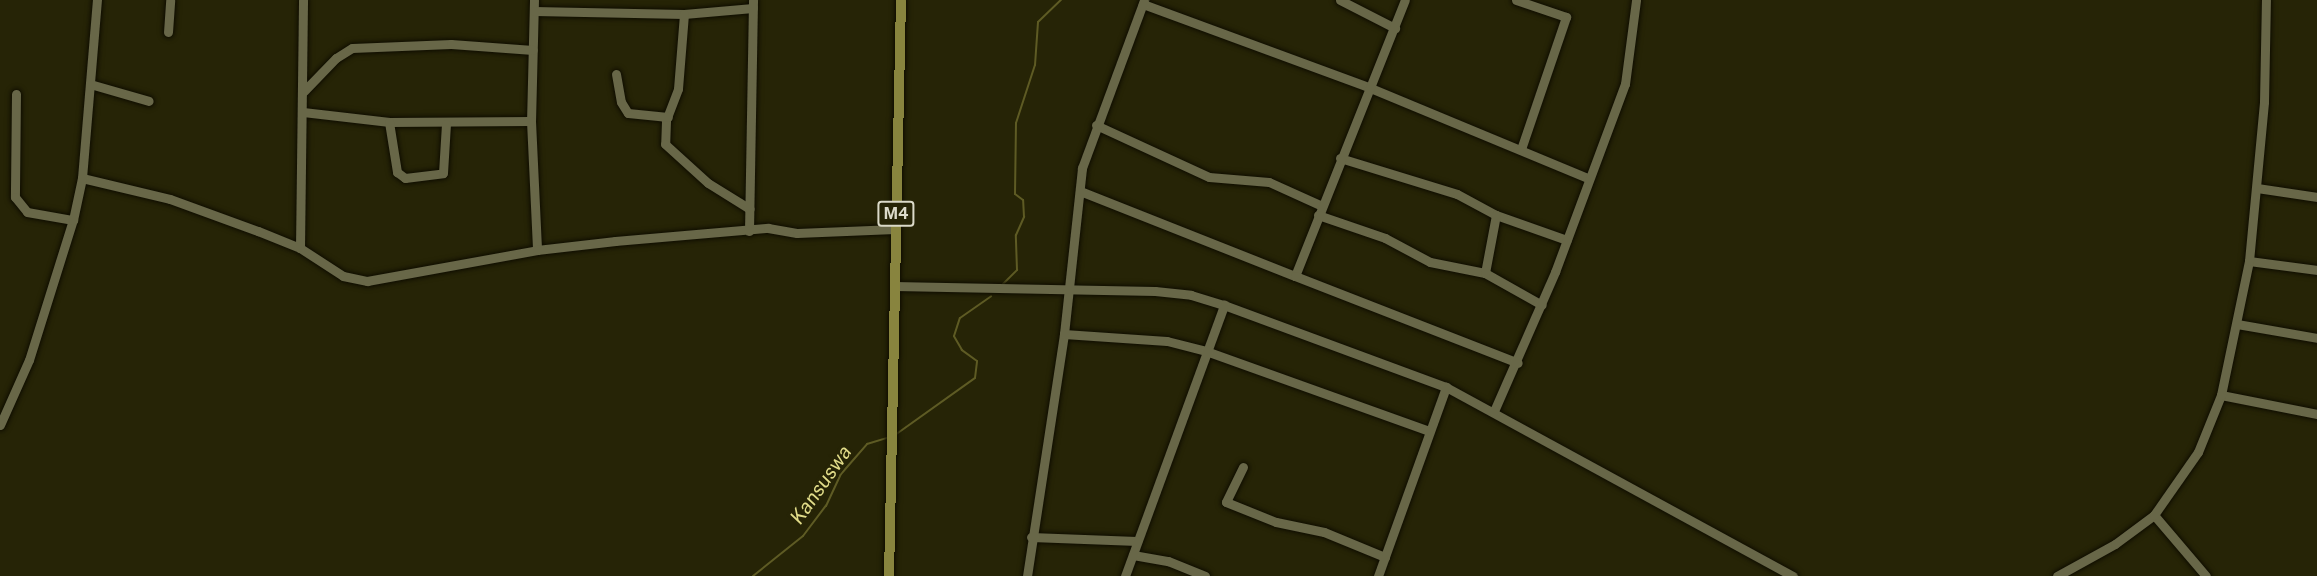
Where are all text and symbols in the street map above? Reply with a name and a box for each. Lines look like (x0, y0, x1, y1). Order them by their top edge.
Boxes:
road number: M4 (876, 201, 916, 227)
water label: Kansuswa (785, 441, 857, 529)

